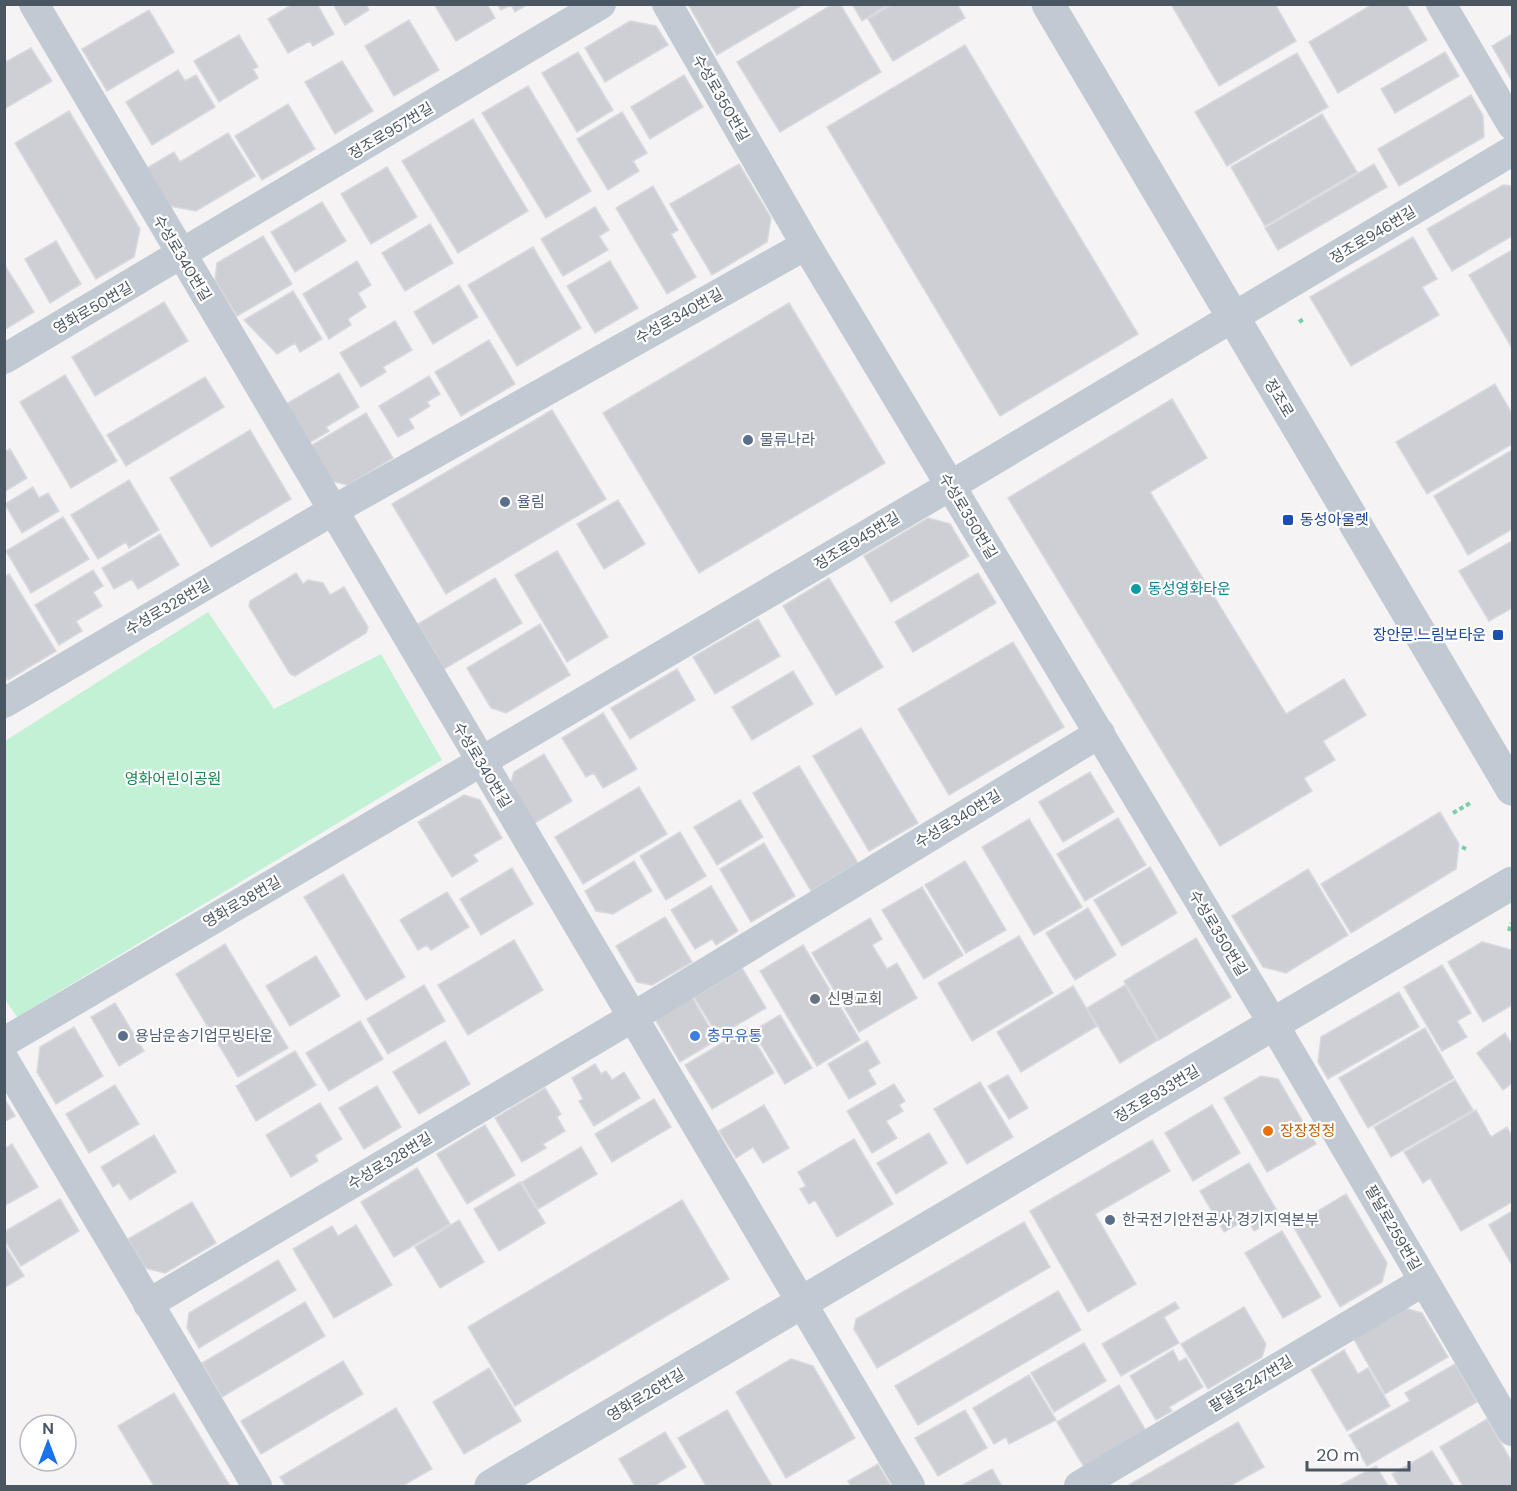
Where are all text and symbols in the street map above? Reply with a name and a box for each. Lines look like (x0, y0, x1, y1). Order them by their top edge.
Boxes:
street label: 수성로350번길 (688, 51, 754, 145)
street label: 정조로957번길 (345, 98, 437, 164)
street label: 정조로946번길 (1326, 201, 1420, 269)
street label: 수성로340번길 (148, 211, 216, 305)
street label: 영화로50번길 (50, 277, 136, 339)
street label: 수성로340번길 (632, 284, 726, 348)
street label: 정조로 (1260, 375, 1298, 421)
place label: 물류나라 (760, 430, 815, 450)
marker: 물류나라 (741, 433, 755, 447)
street label: 수성로350번길 (934, 469, 1002, 563)
place label: 율림 (517, 492, 545, 512)
marker: 율림 (498, 495, 512, 509)
street label: 정조로945번길 (810, 508, 904, 574)
place label: 동성아울렛 (1300, 510, 1369, 530)
marker: 동성아울렛 (1281, 513, 1295, 527)
street label: 수성로328번길 (122, 574, 214, 640)
place label: 동성영화타운 (1148, 579, 1231, 599)
marker: 동성영화타운 (1129, 582, 1143, 596)
place label: 장안문.느림보타운 (1373, 625, 1486, 645)
marker: 장안문.느림보타운 (1491, 628, 1505, 642)
street label: 수성로340번길 (448, 718, 516, 812)
park label: 영화어린이공원 (125, 769, 221, 789)
street label: 수성로340번길 (911, 785, 1005, 853)
street label: 영화로38번길 (199, 872, 285, 932)
street label: 수성로350번길 (1184, 886, 1252, 980)
place label: 신명교회 (827, 989, 882, 1009)
marker: 신명교회 (808, 992, 822, 1006)
place label: 용남운송기업무빙타운 (135, 1026, 273, 1046)
place label: 충무유통 (707, 1026, 762, 1046)
marker: 용남운송기업무빙타운 (116, 1029, 130, 1043)
marker: 충무유통 (688, 1029, 702, 1043)
street label: 정조로933번길 (1111, 1061, 1203, 1127)
place label: 장장정정 (1280, 1121, 1335, 1141)
marker: 장장정정 (1261, 1124, 1275, 1138)
street label: 수성로328번길 (344, 1128, 436, 1194)
street label: 팔달로259번길 (1360, 1182, 1426, 1274)
place label: 한국전기안전공사 경기지역본부 (1122, 1210, 1319, 1230)
marker: 한국전기안전공사 경기지역본부 (1103, 1213, 1117, 1227)
street label: 팔달로247번길 (1205, 1351, 1297, 1417)
street label: 영화로26번길 (604, 1364, 688, 1426)
north arrow (18, 1413, 78, 1473)
text: N (42, 1418, 54, 1439)
scale bar (1307, 1434, 1409, 1472)
text: 20 m (1316, 1443, 1359, 1467)

